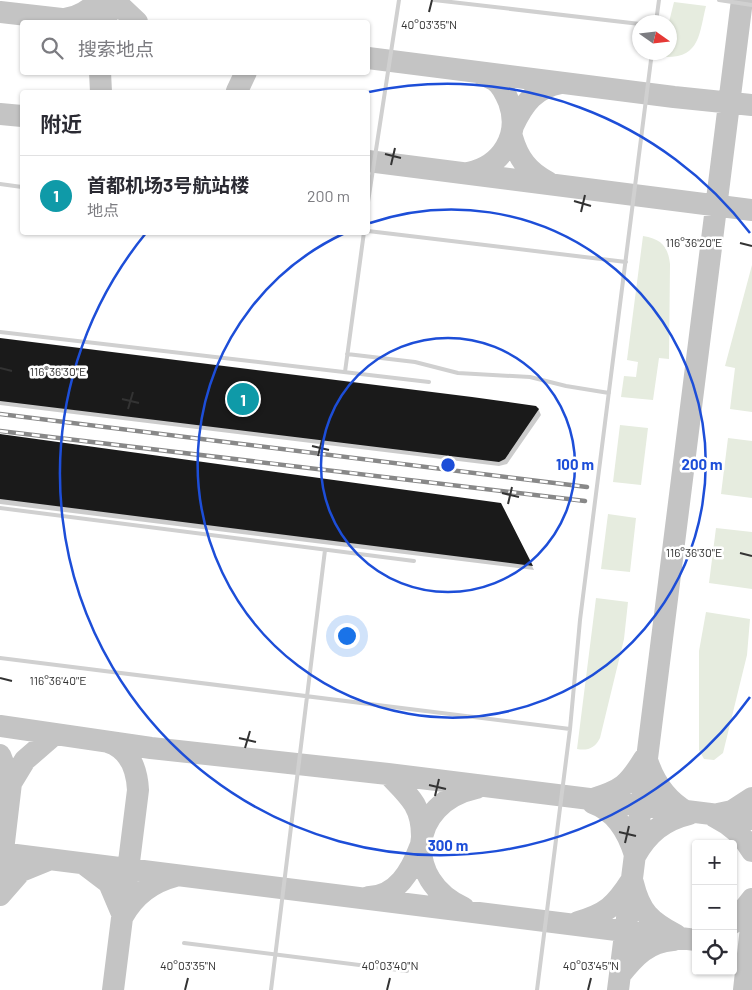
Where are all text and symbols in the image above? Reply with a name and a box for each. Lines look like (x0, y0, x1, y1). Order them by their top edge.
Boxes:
north arrow (632, 15, 677, 60)
text: 40°03'35"N (401, 17, 457, 31)
search box (20, 20, 370, 75)
icon: search (38, 34, 66, 62)
text: 搜索地点 (78, 37, 154, 60)
text: 附近 (40, 111, 82, 136)
text: 首都机场3号航站楼 (87, 173, 249, 196)
text: 1 (53, 186, 59, 205)
text: 200 m (307, 186, 350, 205)
text: 地点 (87, 200, 119, 219)
text: 116°36'20"E (666, 235, 722, 249)
text: 116°36'30"E (30, 364, 86, 378)
pin: 1 (227, 380, 259, 418)
text: 100 m (556, 455, 594, 473)
text: 200 m (681, 455, 723, 473)
centre of rings (439, 456, 457, 474)
text: 116°36'30"E (666, 545, 722, 559)
your location (334, 623, 360, 649)
text: 116°36'40"E (30, 673, 86, 687)
text: 300 m (428, 836, 468, 854)
map controls (692, 840, 737, 975)
button: + (692, 840, 737, 885)
button: − (692, 885, 737, 930)
button: locate (692, 930, 737, 975)
text: 40°03'35"N (160, 958, 216, 972)
text: 40°03'40"N (361, 958, 419, 972)
text: 40°03'45"N (563, 958, 619, 972)

